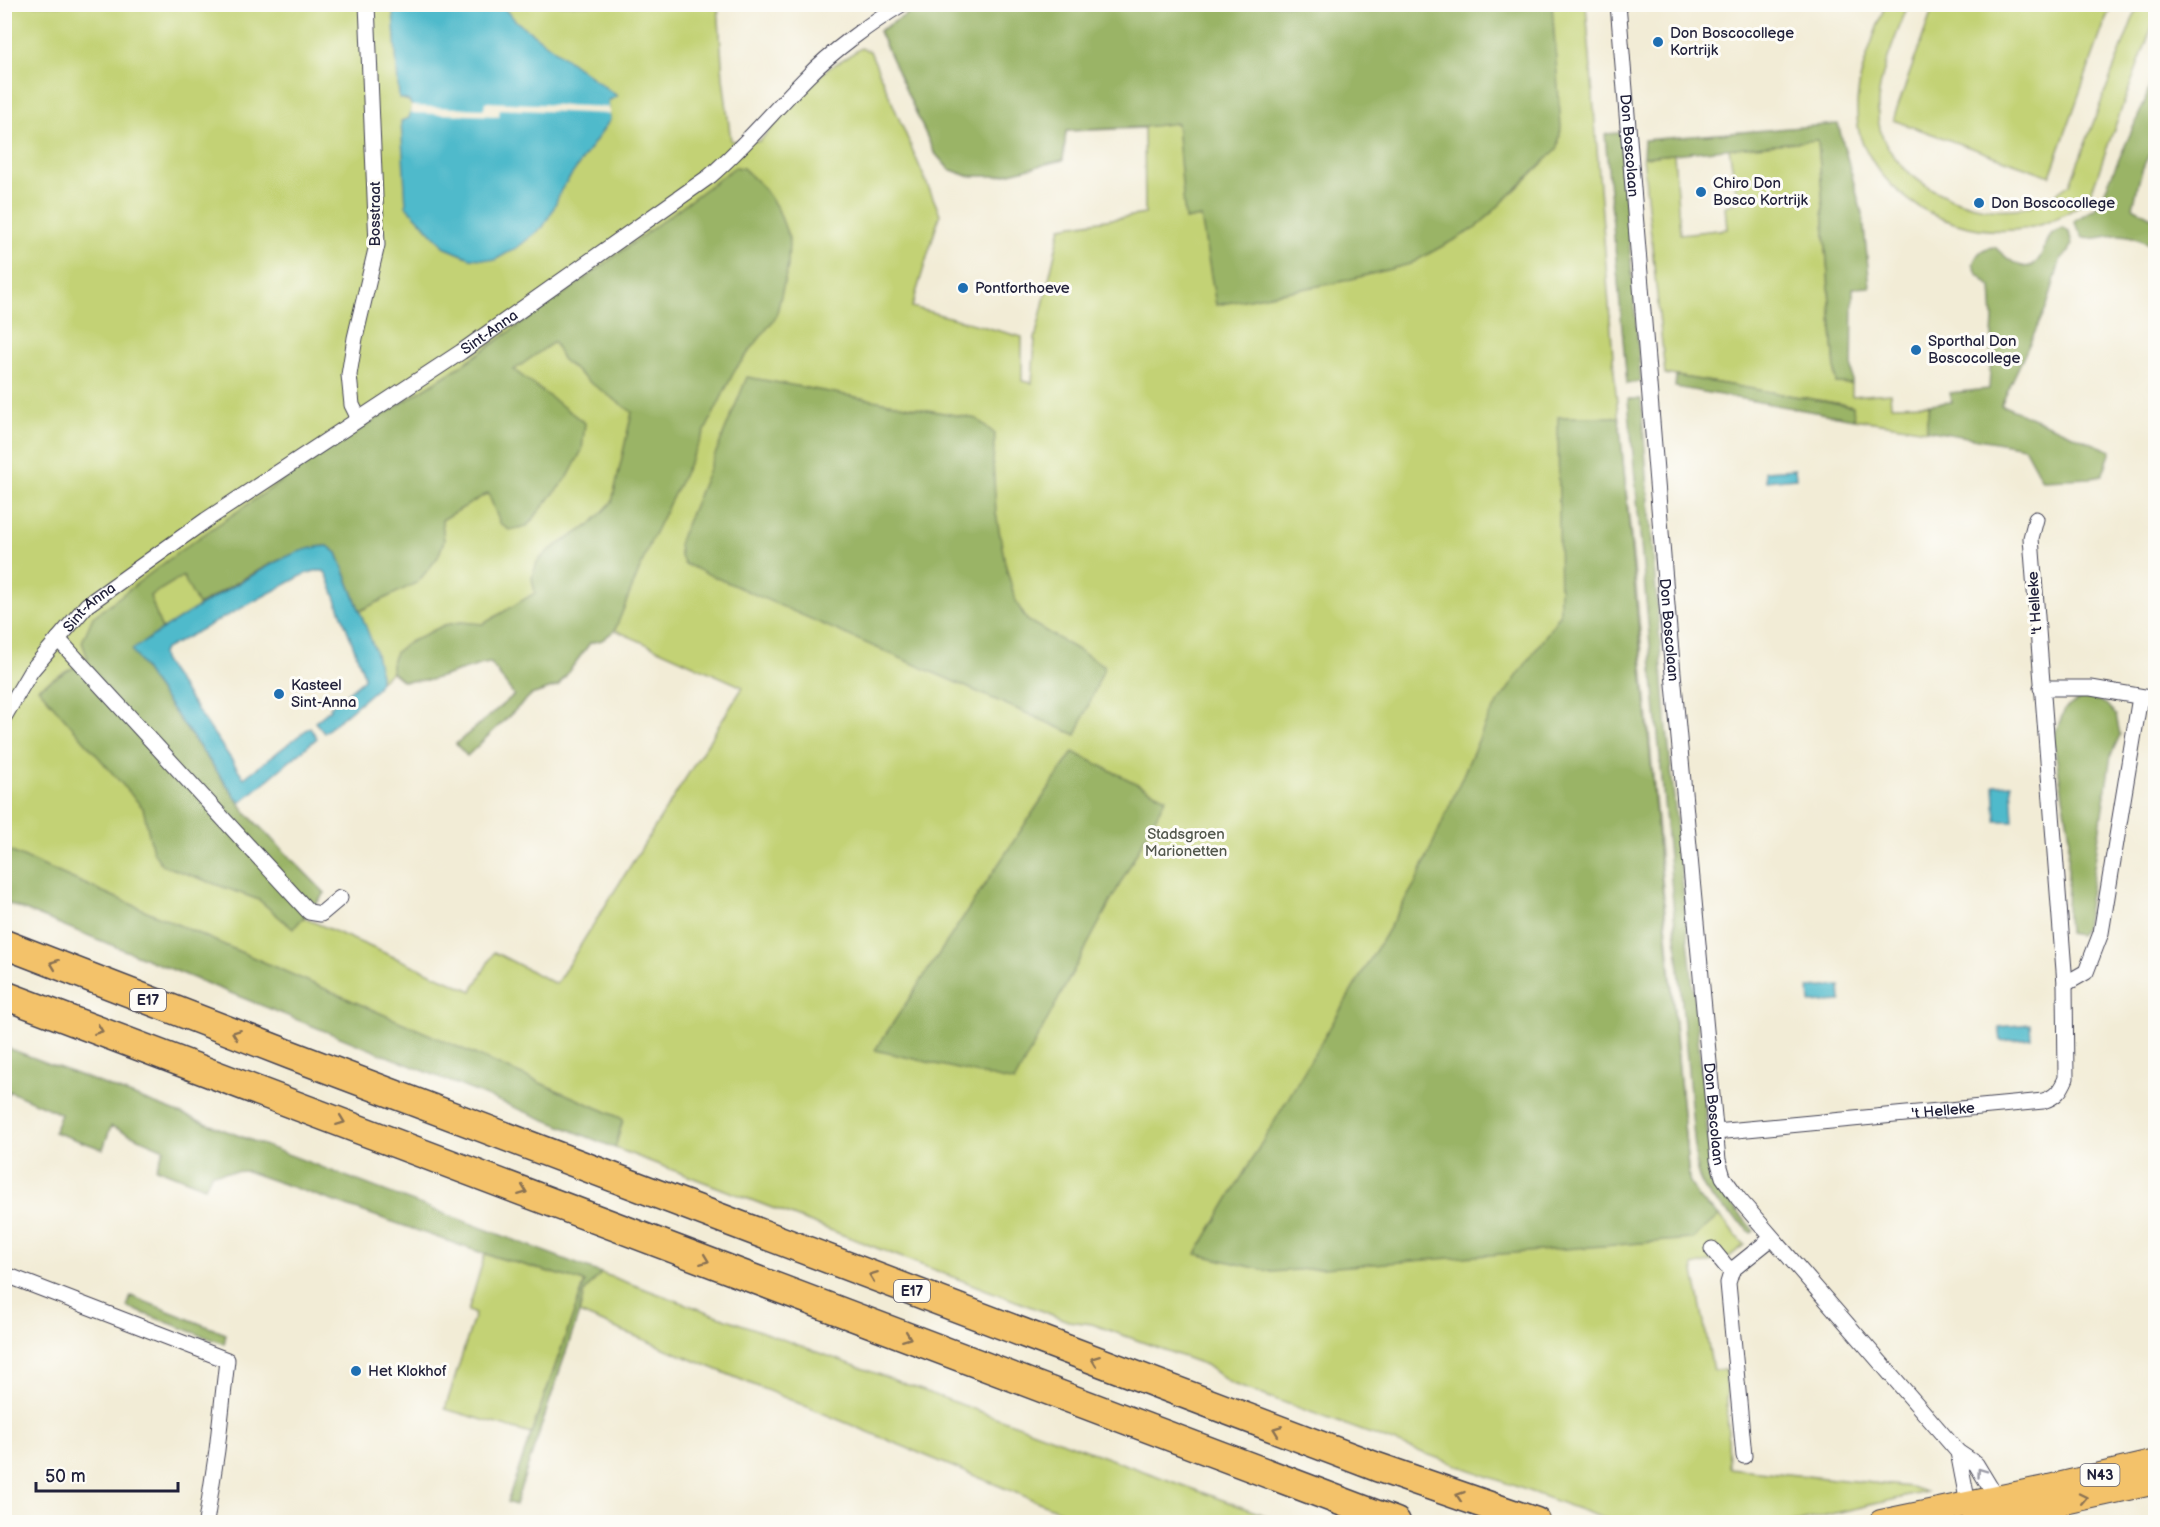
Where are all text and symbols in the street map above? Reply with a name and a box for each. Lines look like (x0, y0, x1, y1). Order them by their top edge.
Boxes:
place label: Don Boscocollege Kortrijk (1670, 24, 1794, 60)
marker: Don Boscocollege Kortrijk (1651, 35, 1665, 49)
street label: Don Boscolaan (1616, 93, 1643, 198)
place label: Chiro Don Bosco Kortrijk (1713, 174, 1808, 210)
street label: Bosstraat (366, 181, 385, 246)
marker: Chiro Don Bosco Kortrijk (1694, 185, 1708, 199)
place label: Don Boscocollege (1991, 194, 2115, 213)
marker: Don Boscocollege (1972, 196, 1986, 210)
place label: Pontforthoeve (975, 279, 1070, 298)
marker: Pontforthoeve (956, 281, 970, 295)
street label: Sint-Anna (457, 305, 521, 359)
place label: Sporthal Don Boscocollege (1928, 332, 2020, 368)
marker: Sporthal Don Boscocollege (1909, 343, 1923, 357)
street label: 't Helleke (2023, 571, 2047, 635)
street label: Sint-Anna (59, 578, 119, 636)
street label: Don Boscolaan (1655, 578, 1683, 682)
place label: Kasteel Sint-Anna (291, 676, 357, 712)
marker: Kasteel Sint-Anna (272, 687, 286, 701)
park label: Stadsgroen Marionetten (1145, 825, 1227, 861)
one-way arrow (49, 959, 60, 971)
road number: E17 (130, 989, 166, 1011)
one-way arrow (92, 1023, 103, 1035)
one-way arrow (231, 1029, 242, 1041)
street label: Don Boscolaan (1700, 1062, 1729, 1168)
street label: 't Helleke (1911, 1098, 1976, 1123)
one-way arrow (335, 1114, 345, 1127)
one-way arrow (517, 1184, 528, 1196)
one-way arrow (699, 1253, 710, 1265)
one-way arrow (869, 1271, 879, 1284)
road number: E17 (894, 1280, 930, 1302)
one-way arrow (901, 1330, 912, 1342)
one-way arrow (1090, 1355, 1101, 1368)
place label: Het Klokhof (368, 1362, 447, 1381)
marker: Het Klokhof (349, 1364, 363, 1378)
one-way arrow (1272, 1424, 1283, 1437)
scale bar (36, 1455, 178, 1493)
road number: N43 (2080, 1464, 2120, 1486)
text: 50 m (45, 1466, 86, 1487)
one-way arrow (1977, 1467, 1988, 1478)
one-way arrow (1456, 1491, 1466, 1504)
one-way arrow (2078, 1492, 2088, 1505)

